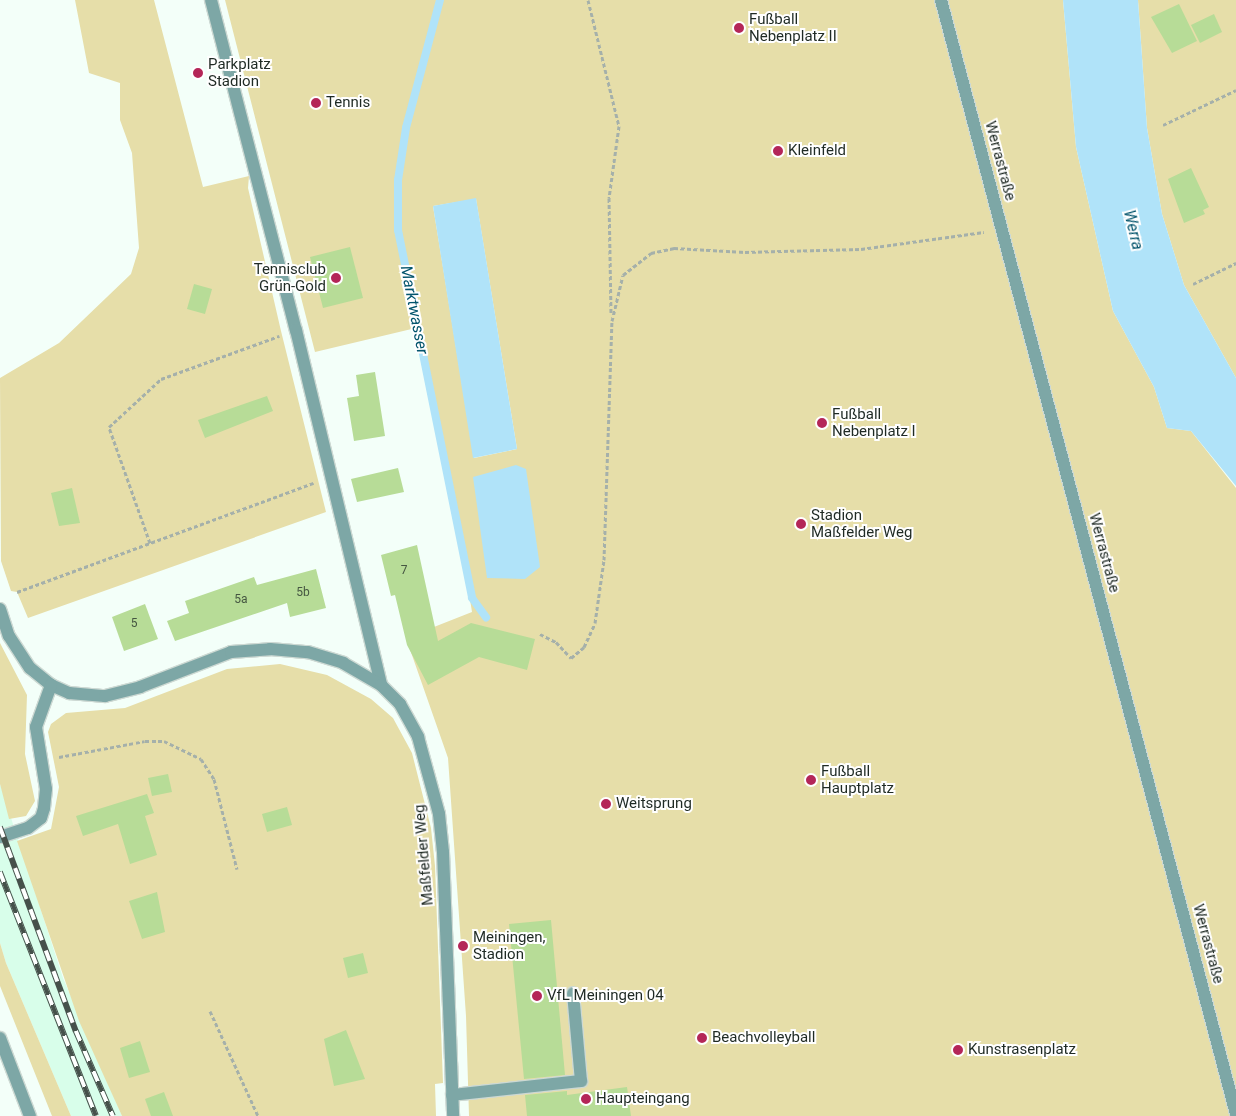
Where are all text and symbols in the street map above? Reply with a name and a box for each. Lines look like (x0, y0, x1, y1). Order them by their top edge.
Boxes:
place label: Fußball Nebenplatz II (749, 10, 837, 45)
marker: Fußball Nebenplatz II (733, 22, 745, 34)
place label: Parkplatz Stadion (208, 55, 271, 90)
marker: Parkplatz Stadion (192, 67, 204, 79)
place label: Tennis (326, 94, 370, 112)
marker: Tennis (310, 97, 322, 109)
street label: Werrastraße (981, 119, 1019, 203)
place label: Kleinfeld (788, 142, 846, 160)
marker: Kleinfeld (772, 145, 784, 157)
water label: Werra (1119, 208, 1147, 252)
place label: Tennisclub Grün-Gold (254, 260, 326, 295)
water label: Marktwasser (396, 264, 432, 356)
marker: Tennisclub Grün-Gold (330, 272, 342, 284)
place label: Fußball Nebenplatz I (832, 405, 916, 440)
marker: Fußball Nebenplatz I (816, 417, 828, 429)
place label: Stadion Maßfelder Weg (811, 506, 912, 541)
street label: Werrastraße (1085, 511, 1123, 595)
marker: Stadion Maßfelder Weg (795, 518, 807, 530)
house number: 7 (401, 564, 407, 578)
house number: 5b (296, 586, 310, 600)
house number: 5a (234, 593, 248, 607)
house number: 5 (131, 617, 137, 631)
place label: Fußball Hauptplatz (821, 762, 894, 797)
marker: Fußball Hauptplatz (805, 774, 817, 786)
place label: Weitsprung (616, 795, 692, 813)
marker: Weitsprung (600, 798, 612, 810)
street label: Maßfelder Weg (411, 804, 437, 906)
street label: Werrastraße (1189, 902, 1227, 986)
place label: Meiningen, Stadion (473, 928, 546, 963)
marker: Meiningen, Stadion (457, 940, 469, 952)
place label: VfL Meiningen 04 (547, 987, 664, 1005)
marker: VfL Meiningen 04 (531, 990, 543, 1002)
place label: Beachvolleyball (712, 1029, 815, 1047)
marker: Beachvolleyball (696, 1032, 708, 1044)
place label: Kunstrasenplatz (968, 1041, 1076, 1059)
marker: Kunstrasenplatz (952, 1044, 964, 1056)
place label: Haupteingang (596, 1090, 690, 1108)
marker: Haupteingang (580, 1093, 592, 1105)

